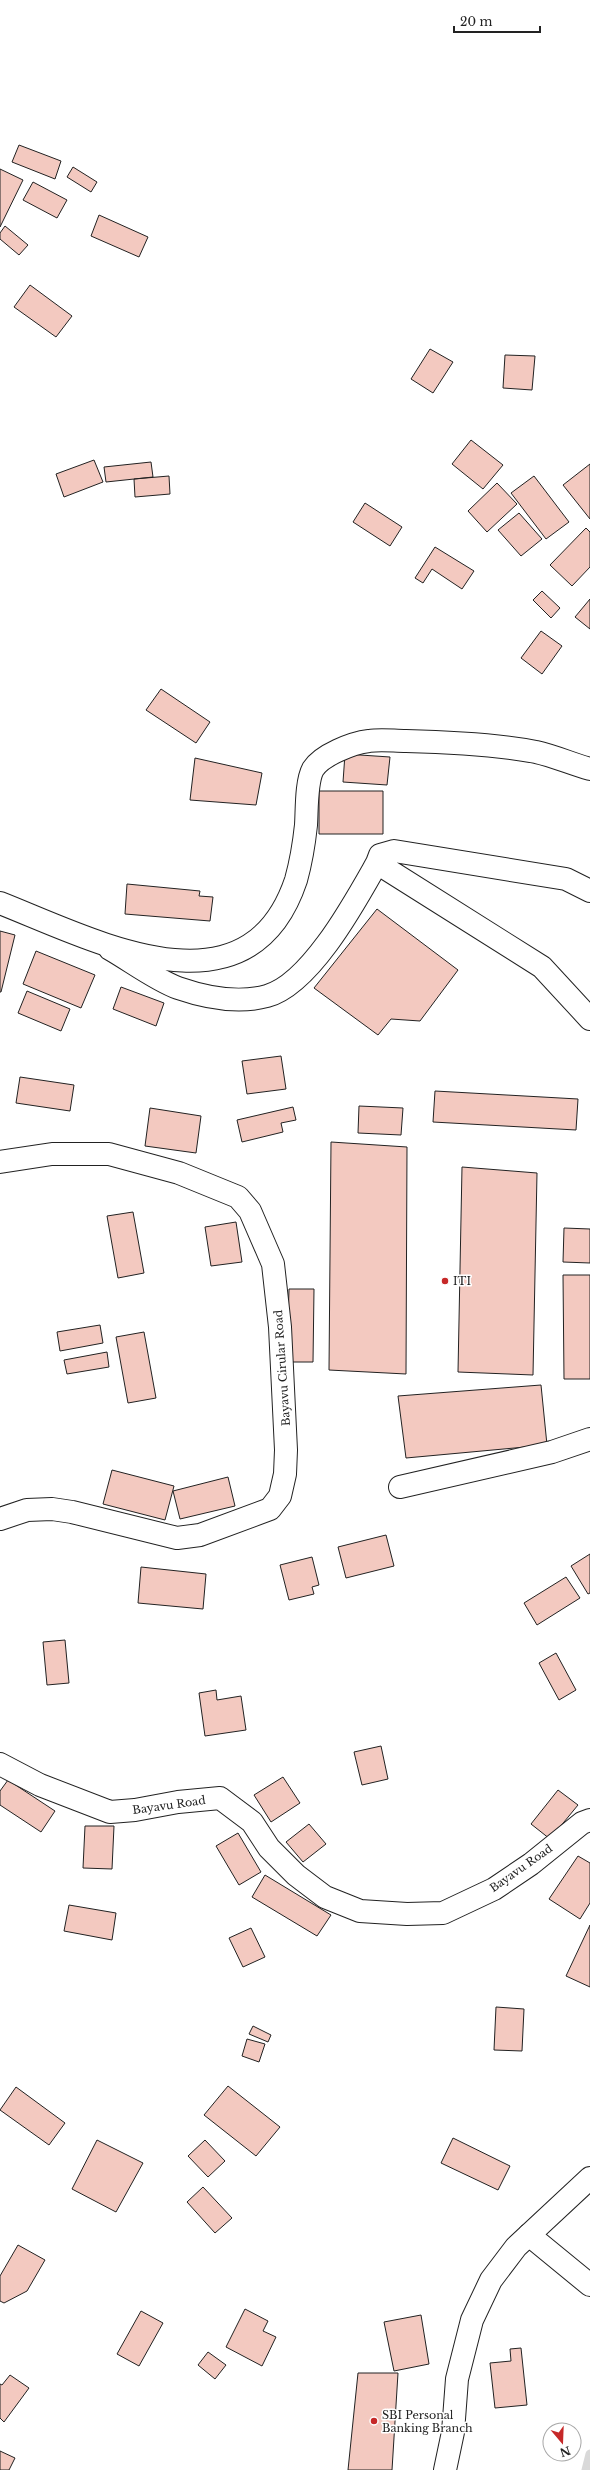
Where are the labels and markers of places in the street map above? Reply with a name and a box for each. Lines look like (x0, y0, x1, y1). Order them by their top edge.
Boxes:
place label: ITI (453, 1274, 471, 1288)
marker: ITI (440, 1276, 450, 1286)
place label: SBI Personal Banking Branch (382, 2408, 473, 2435)
marker: SBI Personal Banking Branch (369, 2416, 379, 2426)

